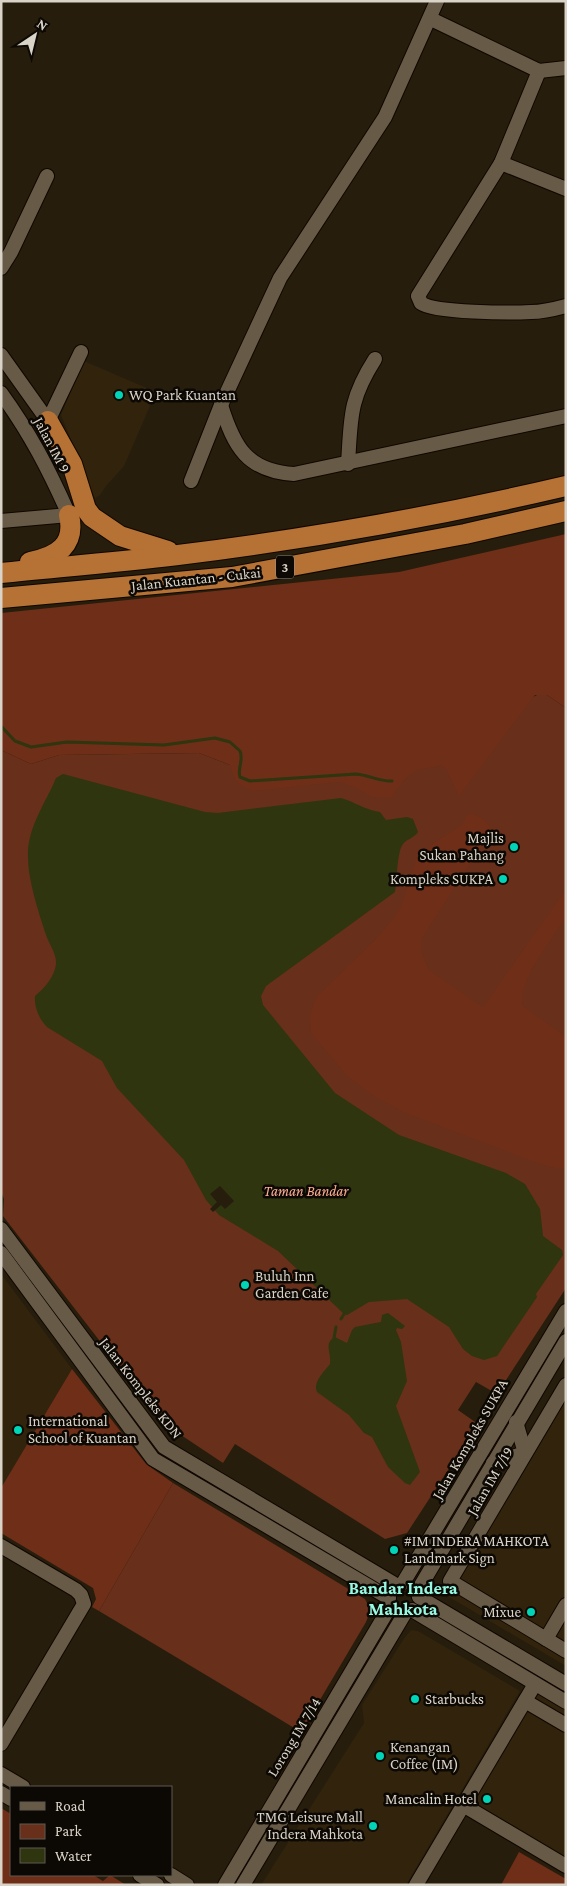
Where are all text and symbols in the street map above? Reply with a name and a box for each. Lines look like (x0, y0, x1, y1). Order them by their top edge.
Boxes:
north arrow (10, 10, 60, 60)
text: N (34, 15, 51, 34)
place label: WQ Park Kuantan (129, 387, 236, 403)
marker: WQ Park Kuantan (113, 389, 125, 401)
street label: Jalan IM 9 (29, 413, 73, 476)
road number: 3 (276, 556, 294, 578)
street label: Jalan Kuantan - Cukai (128, 564, 262, 595)
place label: Majlis Sukan Pahang (420, 830, 504, 864)
marker: Majlis Sukan Pahang (508, 841, 520, 853)
place label: Kompleks SUKPA (390, 871, 493, 888)
marker: Kompleks SUKPA (497, 873, 509, 885)
park label: Taman Bandar (263, 1183, 349, 1199)
place label: Buluh Inn Garden Cafe (255, 1268, 329, 1301)
marker: Buluh Inn Garden Cafe (239, 1279, 251, 1291)
street label: Jalan Kompleks KDN (95, 1333, 185, 1442)
street label: Jalan Kompleks SUKPA (428, 1376, 512, 1504)
place label: International School of Kuantan (28, 1413, 137, 1446)
marker: International School of Kuantan (12, 1424, 24, 1436)
street label: Jalan IM 7/19 (463, 1444, 517, 1520)
place label: #IM INDERA MAHKOTA Landmark Sign (404, 1533, 549, 1567)
marker: #IM INDERA MAHKOTA Landmark Sign (388, 1544, 400, 1556)
district label: Bandar Indera Mahkota (348, 1578, 458, 1619)
place label: Mixue (483, 1604, 521, 1620)
marker: Mixue (525, 1606, 537, 1618)
place label: Starbucks (425, 1691, 484, 1707)
marker: Starbucks (409, 1693, 421, 1705)
street label: Lorong IM 7/14 (264, 1695, 325, 1780)
place label: Kenangan Coffee (IM) (390, 1739, 459, 1773)
marker: Kenangan Coffee (IM) (374, 1750, 386, 1762)
legend (10, 1786, 172, 1876)
place label: Mancalin Hotel (385, 1791, 477, 1807)
marker: Mancalin Hotel (481, 1793, 493, 1805)
text: Road (55, 1798, 86, 1814)
place label: TMG Leisure Mall Indera Mahkota (257, 1809, 363, 1842)
marker: TMG Leisure Mall Indera Mahkota (367, 1820, 379, 1832)
text: Park (55, 1823, 82, 1839)
text: Water (55, 1848, 92, 1864)

